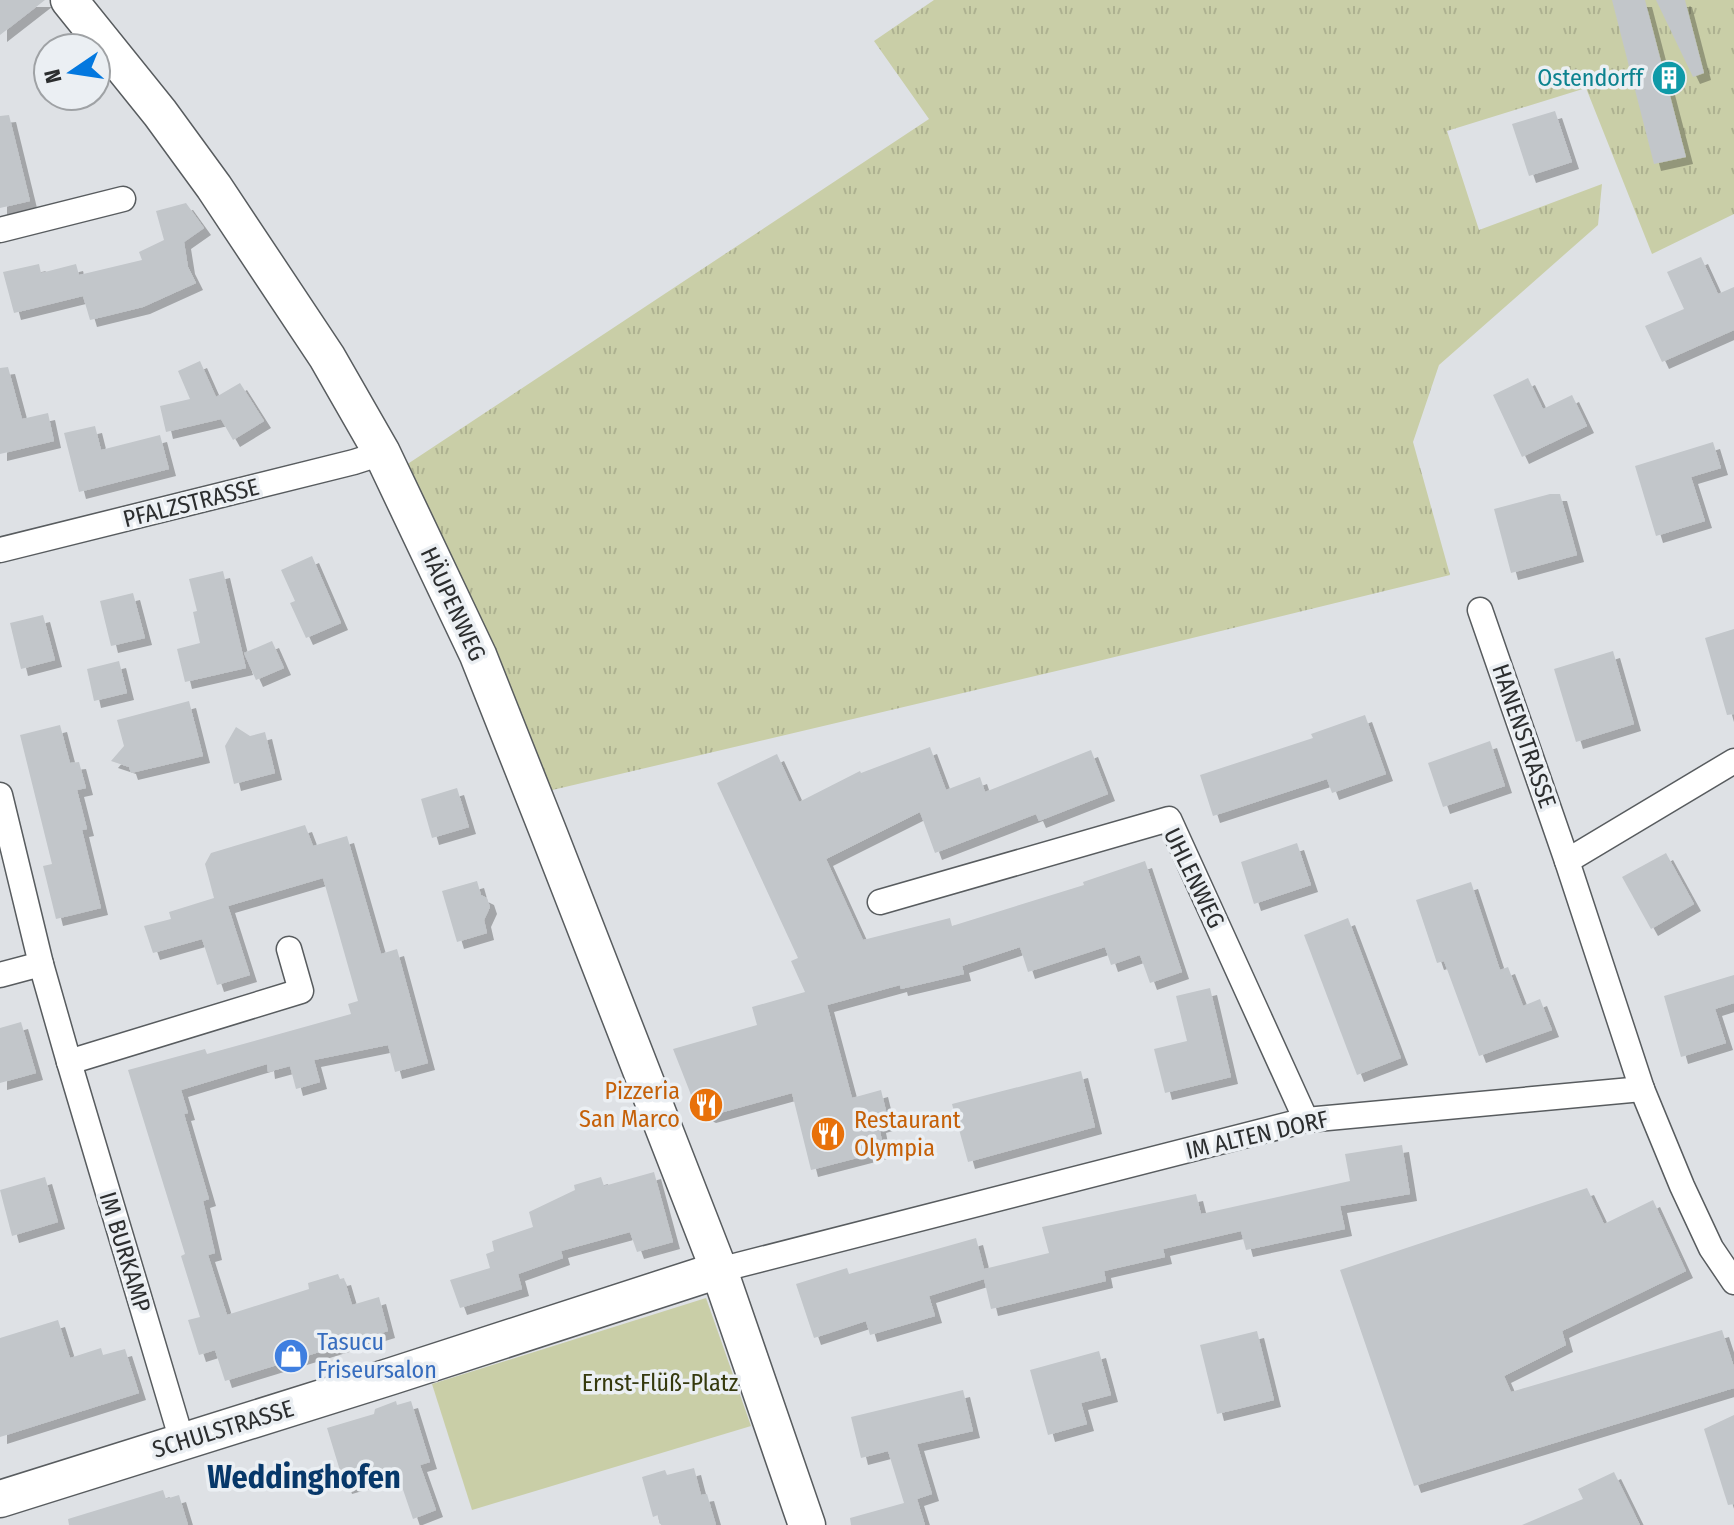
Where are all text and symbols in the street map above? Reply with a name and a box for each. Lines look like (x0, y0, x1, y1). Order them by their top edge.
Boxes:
north arrow (32, 32, 112, 112)
building icon: Ostendorff (1650, 59, 1688, 97)
place label: Ostendorff (1537, 64, 1645, 92)
text: N (38, 67, 68, 86)
street label: PFALZSTRASSE (120, 473, 262, 533)
street label: HÄUPENWEG (415, 543, 491, 665)
street label: HANENSTRASSE (1486, 660, 1562, 812)
street label: UHLENWEG (1158, 823, 1230, 933)
place label: Pizzeria San Marco (579, 1077, 680, 1133)
restaurant icon: Pizzeria San Marco (687, 1086, 725, 1124)
street label: IM ALTEN DORF (1183, 1105, 1331, 1165)
place label: Restaurant Olympia (854, 1106, 961, 1162)
restaurant icon: Restaurant Olympia (809, 1115, 847, 1153)
street label: IM BURKAMP (93, 1188, 157, 1316)
place label: Tasucu Friseursalon (317, 1328, 437, 1384)
shop icon: Tasucu Friseursalon (272, 1337, 310, 1375)
park label: Ernst-Flüß-Platz (582, 1369, 738, 1397)
street label: SCHULSTRASSE (149, 1394, 297, 1464)
district label: Weddinghofen (207, 1458, 401, 1496)

